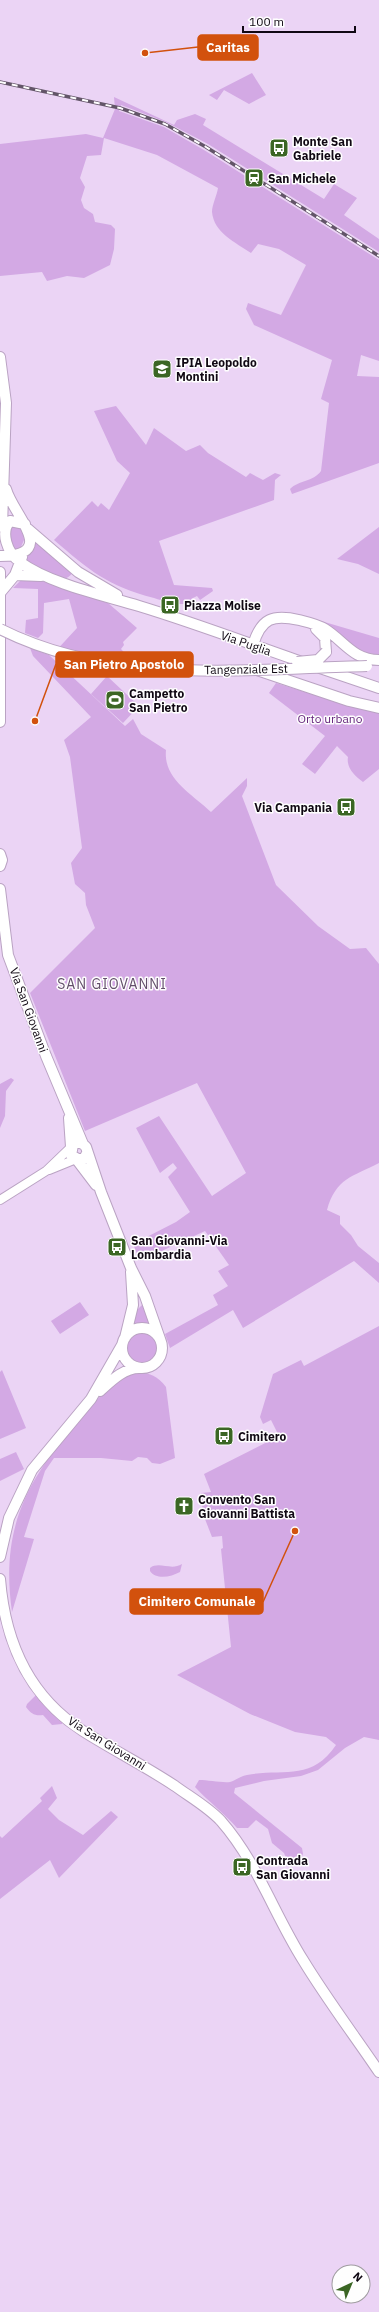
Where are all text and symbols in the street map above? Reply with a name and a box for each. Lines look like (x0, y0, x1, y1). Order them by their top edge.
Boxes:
scale bar (243, 8, 355, 34)
text: 100 m (249, 14, 284, 29)
callout: Caritas (198, 35, 258, 60)
text: Caritas (206, 39, 250, 56)
place label: Monte San Gabriele (293, 134, 352, 163)
bus stop icon: Monte San Gabriele (268, 137, 290, 159)
station icon: San Michele (243, 167, 265, 189)
place label: San Michele (268, 171, 336, 186)
place label: IPIA Leopoldo Montini (176, 355, 257, 384)
school or university icon: IPIA Leopoldo Montini (151, 358, 173, 380)
bus stop icon: Piazza Molise (159, 594, 181, 616)
place label: Piazza Molise (184, 598, 261, 613)
street label: Via Puglia (219, 627, 274, 659)
callout: San Pietro Apostolo (56, 652, 193, 677)
text: San Pietro Apostolo (64, 656, 184, 673)
street label: Tangenziale Est (204, 661, 288, 677)
place label: Campetto San Pietro (129, 686, 188, 715)
sports icon: Campetto San Pietro (104, 689, 126, 711)
park label: Orto urbano (298, 711, 363, 726)
bus stop icon: Via Campania (335, 796, 357, 818)
place label: Via Campania (254, 800, 332, 815)
street label: Via San Giovanni (7, 965, 51, 1055)
district label: SAN GIOVANNI (57, 975, 167, 993)
place label: San Giovanni-Via Lombardia (131, 1233, 228, 1262)
bus stop icon: San Giovanni-Via Lombardia (106, 1236, 128, 1258)
bus stop icon: Cimitero (213, 1425, 235, 1447)
place label: Cimitero (238, 1429, 286, 1444)
place label: Convento San Giovanni Battista (198, 1492, 295, 1521)
church icon: Convento San Giovanni Battista (173, 1495, 195, 1517)
callout: Cimitero Comunale (130, 1589, 263, 1614)
text: Cimitero Comunale (139, 1593, 255, 1610)
street label: Via San Giovanni (65, 1713, 149, 1773)
place label: Contrada San Giovanni (256, 1853, 330, 1882)
bus stop icon: Contrada San Giovanni (231, 1856, 253, 1878)
north arrow (331, 2264, 371, 2304)
text: N (350, 2269, 366, 2285)

